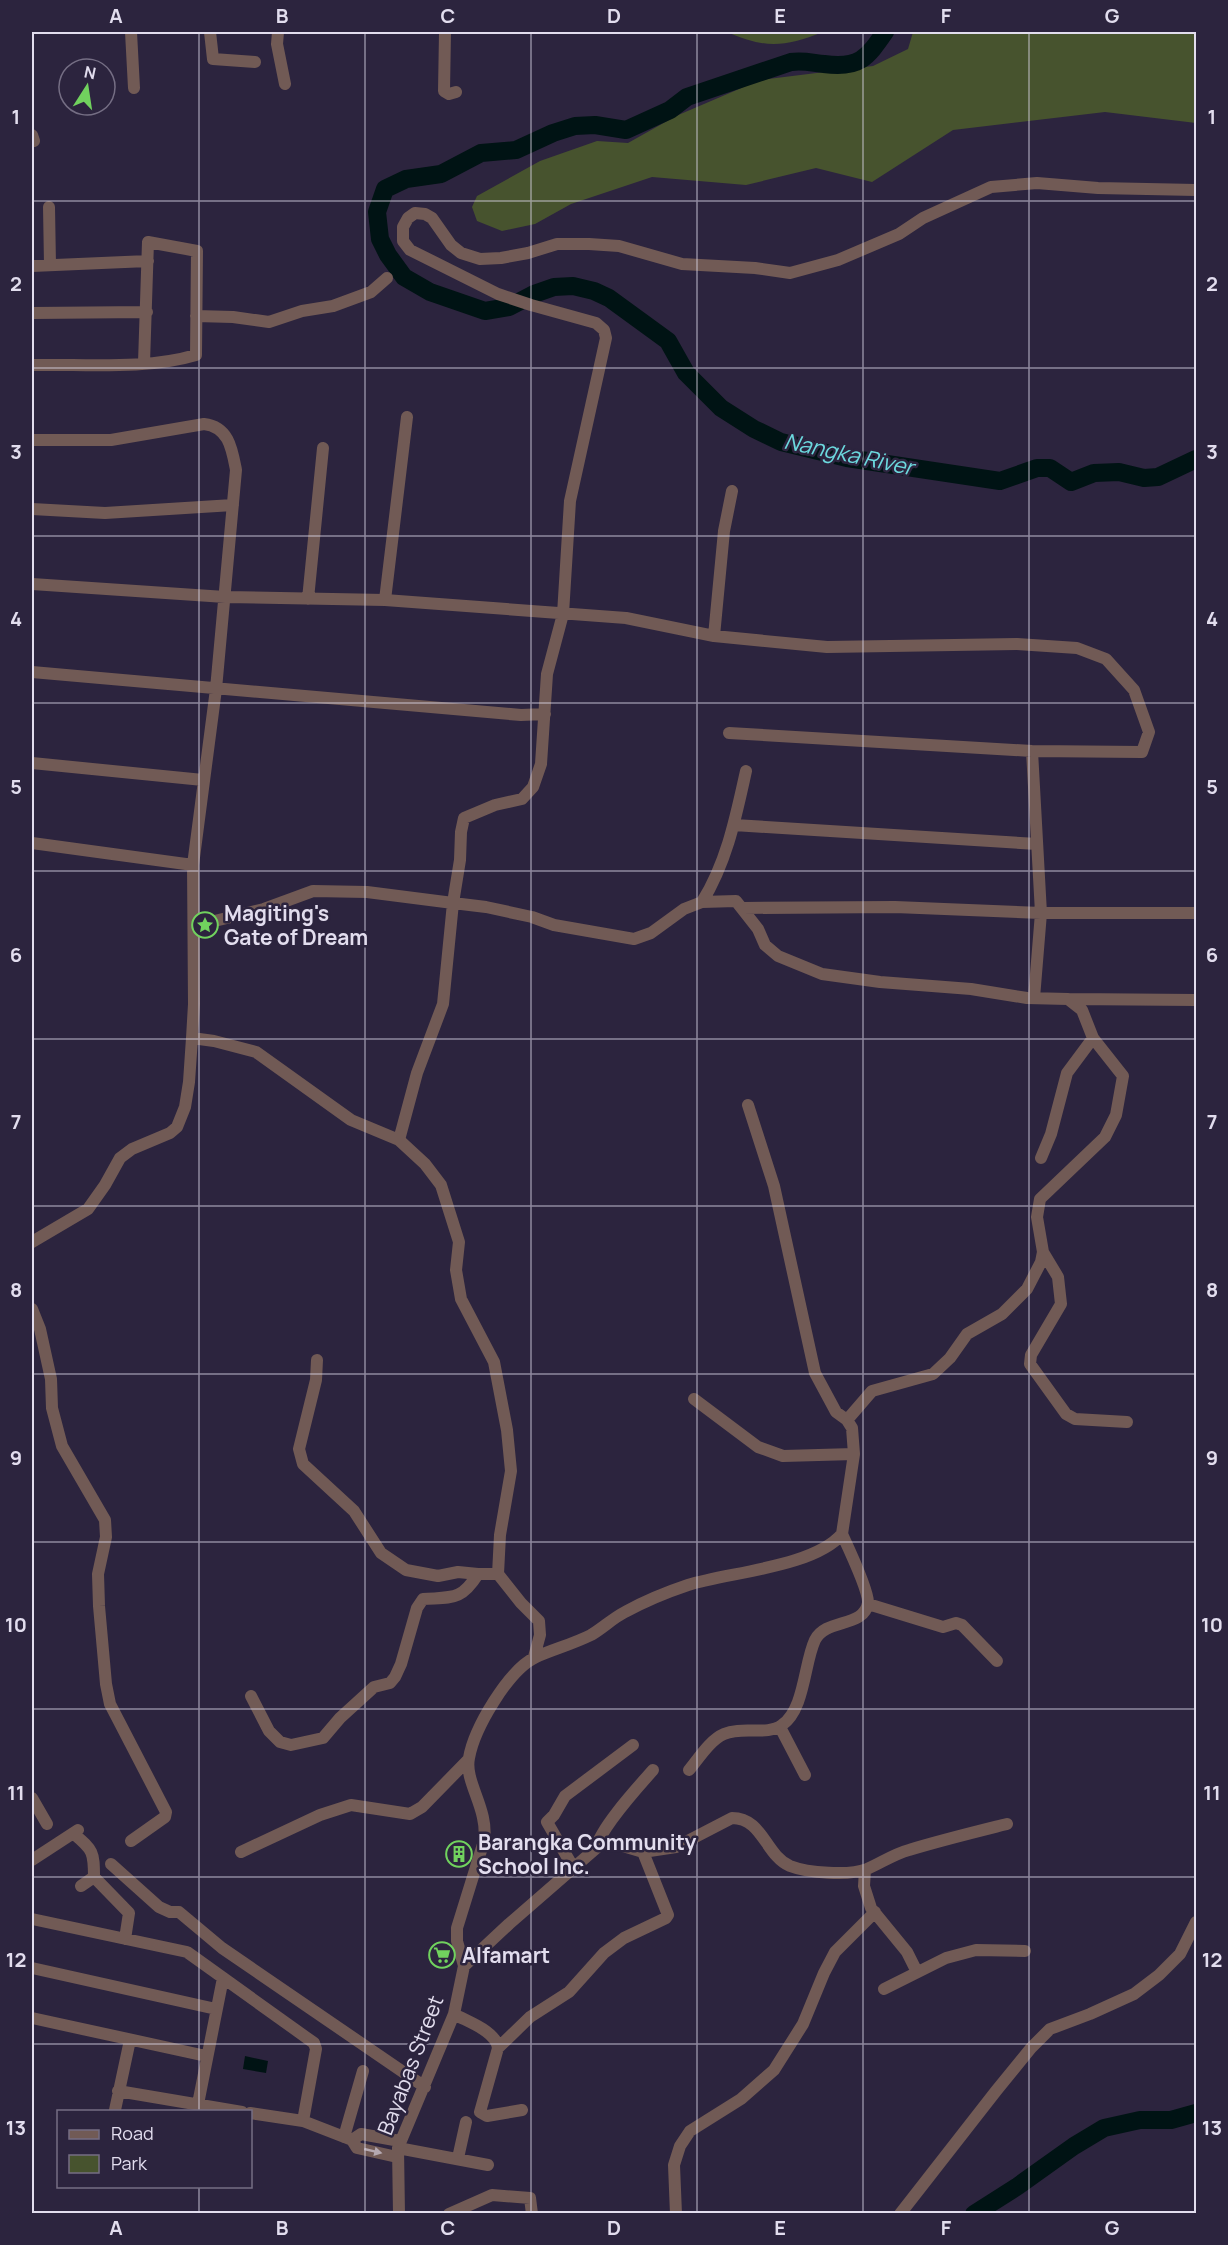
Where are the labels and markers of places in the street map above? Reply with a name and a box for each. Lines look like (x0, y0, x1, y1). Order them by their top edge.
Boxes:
place label: Magiting's Gate of Dream (224, 899, 368, 951)
place icon: Magiting's Gate of Dream (190, 910, 220, 940)
place label: Barangka Community School Inc. (478, 1828, 696, 1880)
building icon: Barangka Community School Inc. (444, 1839, 474, 1869)
supermarket icon: Alfamart (427, 1940, 457, 1970)
place label: Alfamart (462, 1941, 550, 1969)

